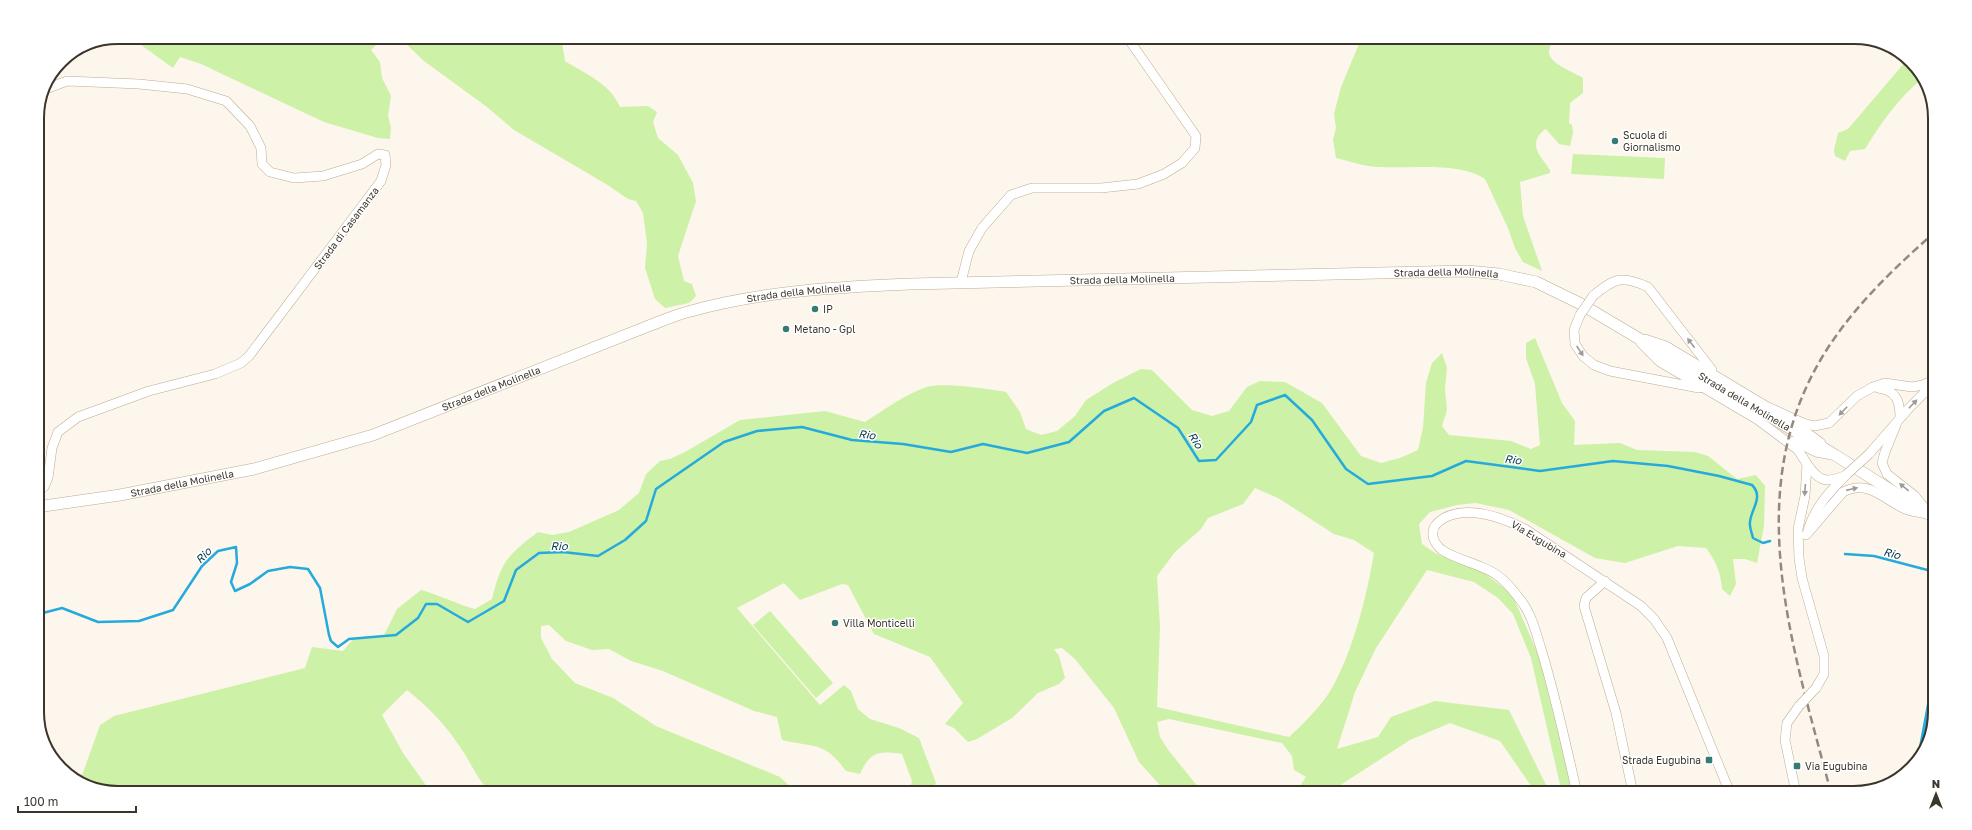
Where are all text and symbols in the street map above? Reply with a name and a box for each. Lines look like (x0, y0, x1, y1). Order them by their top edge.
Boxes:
place label: Scuola di Giornalismo (1623, 129, 1680, 153)
marker: Scuola di Giornalismo (1610, 136, 1620, 146)
street label: Strada di Casamanza (311, 184, 381, 272)
street label: Strada della Molinella (1394, 265, 1499, 280)
street label: Strada della Molinella (1070, 272, 1175, 286)
street label: Strada della Molinella (746, 281, 851, 304)
place label: IP (823, 303, 833, 315)
marker: IP (810, 304, 820, 314)
place label: Metano - Gpl (794, 323, 855, 335)
marker: Metano - Gpl (781, 324, 791, 334)
one-way arrow (1687, 338, 1696, 349)
one-way arrow (1576, 346, 1584, 356)
street label: Strada della Molinella (440, 363, 542, 413)
street label: Strada della Molinella (1696, 369, 1793, 433)
one-way arrow (1908, 399, 1918, 409)
one-way arrow (1838, 406, 1847, 416)
water label: Rio (858, 427, 878, 442)
water label: Rio (1186, 429, 1207, 452)
water label: Rio (1504, 452, 1524, 467)
street label: Strada della Molinella (129, 467, 235, 499)
one-way arrow (1898, 483, 1909, 491)
one-way arrow (1802, 484, 1809, 496)
one-way arrow (1846, 485, 1858, 491)
street label: Via Eugubina (1509, 518, 1569, 560)
water label: Rio (550, 539, 569, 552)
water label: Rio (192, 543, 215, 566)
water label: Rio (1882, 545, 1903, 562)
place label: Villa Monticelli (843, 617, 915, 629)
marker: Villa Monticelli (830, 618, 840, 628)
place label: Strada Eugubina (1622, 754, 1701, 766)
marker: Strada Eugubina (1704, 755, 1714, 765)
place label: Via Eugubina (1805, 760, 1868, 772)
marker: Via Eugubina (1792, 761, 1802, 771)
north arrow (1916, 774, 1956, 814)
text: N (1932, 777, 1940, 790)
scale bar (18, 788, 136, 814)
text: 100 m (24, 794, 58, 809)

